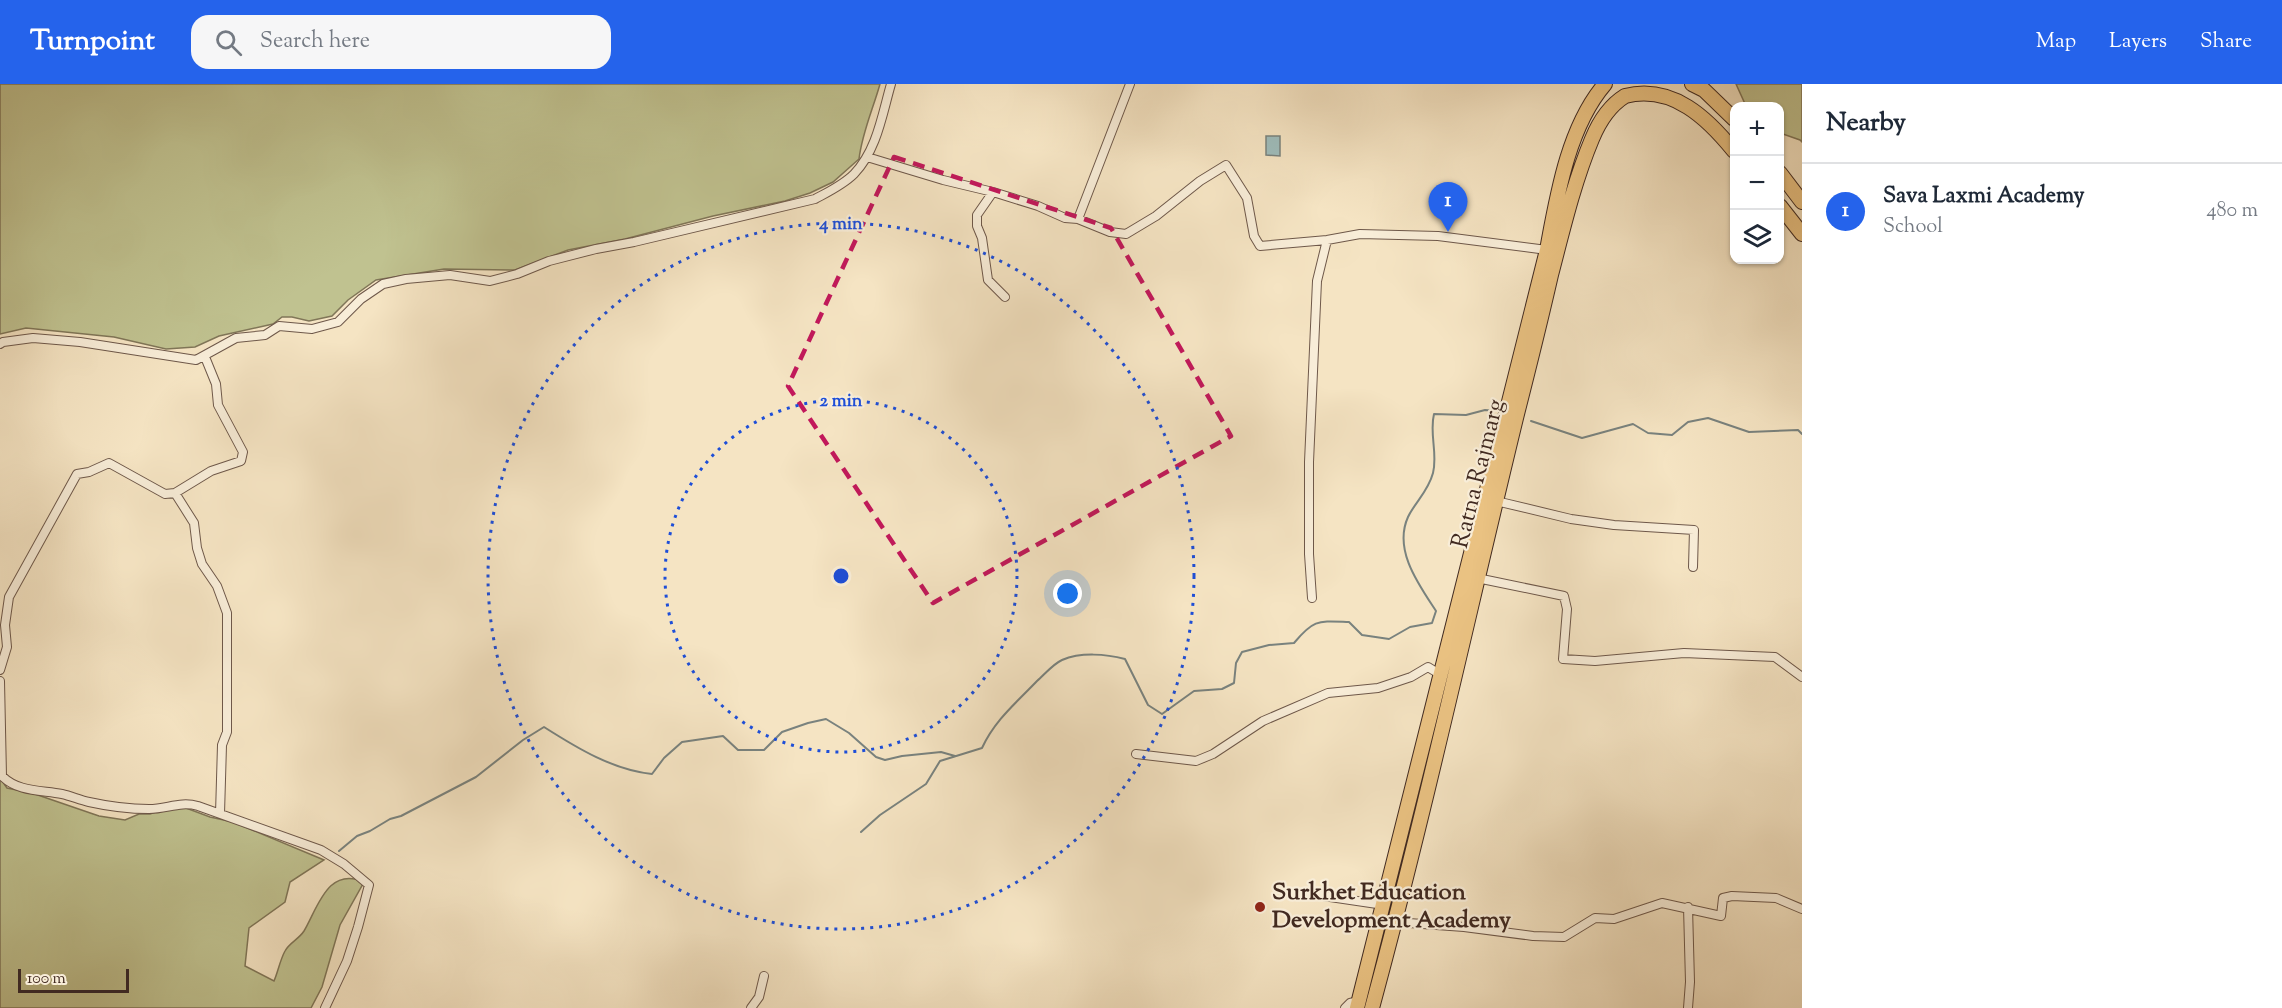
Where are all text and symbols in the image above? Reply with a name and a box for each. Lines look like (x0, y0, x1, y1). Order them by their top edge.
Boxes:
search box (191, 15, 611, 69)
text: Turnpoint (30, 22, 155, 62)
icon: search (212, 26, 245, 59)
text: Search here (260, 26, 370, 58)
text: Map (2036, 27, 2076, 57)
text: Layers (2109, 27, 2167, 57)
text: Share (2200, 27, 2252, 57)
map controls (1730, 102, 1784, 264)
button: + (1730, 102, 1784, 156)
text: Nearby (1826, 105, 1906, 142)
button: − (1730, 156, 1784, 210)
text: Sava Laxmi Academy (1883, 181, 2084, 213)
pin: 1 (1428, 182, 1468, 232)
text: 1 (1842, 197, 1849, 226)
text: 480 m (2207, 197, 2258, 226)
button: layers (1730, 210, 1784, 264)
text: 4 min (818, 212, 863, 238)
text: School (1883, 213, 1943, 242)
text: 2 min (820, 389, 863, 415)
street label: Ratna Rajmarg (1444, 396, 1514, 552)
centre of rings (831, 566, 851, 586)
your location (1053, 579, 1082, 608)
place label: Surkhet Education Development Academy (1272, 876, 1511, 938)
marker: Surkhet Education Development Academy (1253, 900, 1267, 914)
scale bar (18, 966, 129, 994)
text: 100 m (27, 968, 66, 991)

